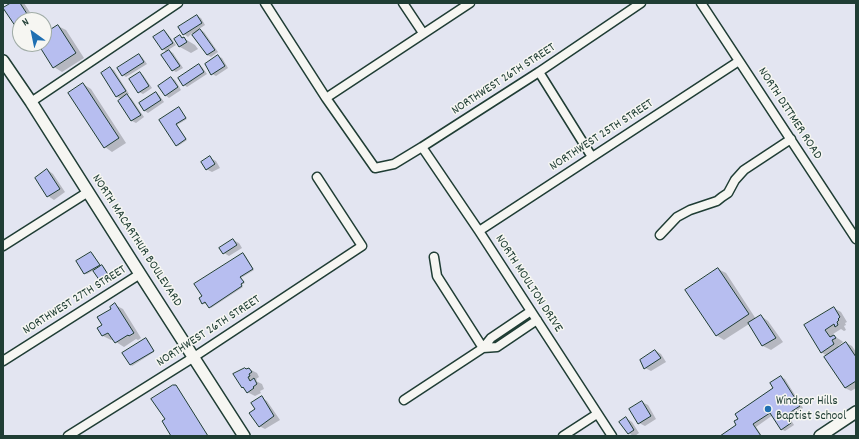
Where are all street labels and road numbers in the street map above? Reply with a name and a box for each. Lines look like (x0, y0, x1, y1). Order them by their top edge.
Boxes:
street label: NORTHWEST 26TH STREET (449, 41, 559, 119)
street label: NORTH DITTMER ROAD (753, 65, 825, 163)
street label: NORTHWEST 25TH STREET (547, 97, 657, 175)
street label: NORTH MACARTHUR BOULEVARD (87, 172, 185, 310)
street label: NORTH MOULTON DRIVE (491, 232, 565, 336)
street label: NORTHWEST 27TH STREET (20, 263, 130, 339)
street label: NORTHWEST 26TH STREET (154, 293, 264, 371)

